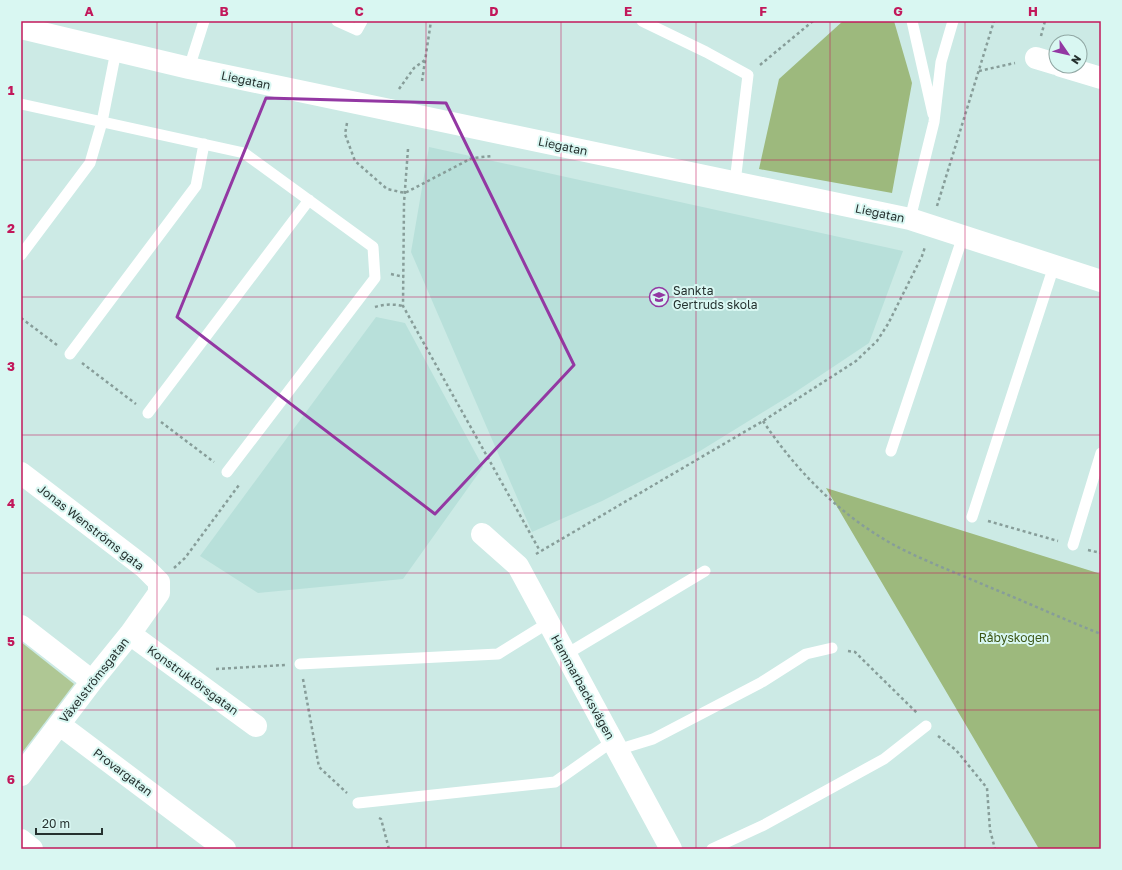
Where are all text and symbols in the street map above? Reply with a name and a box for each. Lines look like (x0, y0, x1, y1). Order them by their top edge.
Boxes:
text: A (84, 3, 94, 19)
text: B (219, 3, 229, 19)
text: C (354, 3, 364, 19)
text: D (489, 3, 499, 19)
text: E (624, 3, 632, 19)
text: F (759, 3, 767, 19)
text: G (893, 3, 903, 19)
text: H (1028, 3, 1038, 19)
north arrow (1048, 34, 1088, 74)
text: N (1069, 53, 1084, 67)
street label: Liegatan (220, 67, 272, 93)
text: 1 (8, 82, 15, 98)
street label: Liegatan (537, 133, 589, 159)
street label: Liegatan (854, 200, 906, 226)
text: 2 (7, 220, 15, 236)
place label: Sankta Gertruds skola (673, 283, 758, 312)
school or university icon: Sankta Gertruds skola (648, 286, 670, 308)
text: 3 (7, 358, 15, 374)
street label: Jonas Wenströms gata (35, 481, 147, 573)
text: 4 (7, 495, 15, 511)
park label: Råbyskogen (979, 630, 1049, 645)
street label: Hammarbacksvägen (548, 632, 618, 742)
text: 5 (7, 633, 15, 649)
street label: Växelströmsgatan (56, 634, 132, 726)
street label: Konstruktörsgatan (145, 642, 241, 718)
street label: Provargatan (90, 745, 156, 799)
text: 6 (7, 771, 15, 787)
scale bar (36, 810, 102, 836)
text: 20 m (42, 816, 70, 831)

